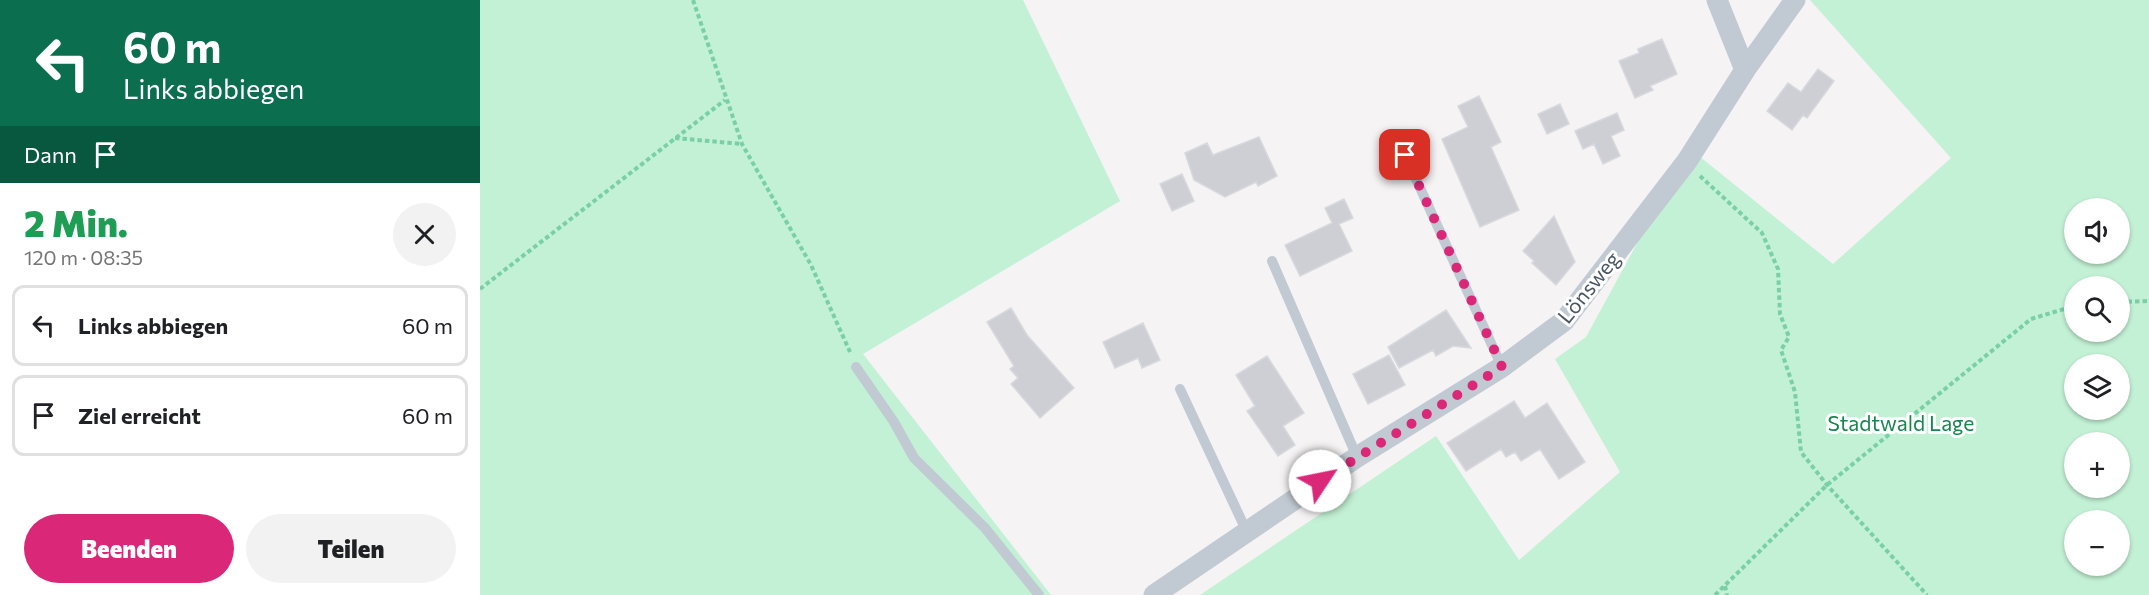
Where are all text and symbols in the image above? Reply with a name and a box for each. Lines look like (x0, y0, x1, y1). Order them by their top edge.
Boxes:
text: 60 m (123, 20, 222, 72)
icon: left (24, 24, 102, 102)
text: Links abbiegen (123, 72, 304, 105)
pin (1379, 129, 1430, 180)
icon: arrive (89, 138, 122, 171)
icon: arrive (1388, 138, 1421, 171)
text: Dann (24, 141, 77, 168)
map controls (2064, 198, 2130, 576)
button: sound (2064, 198, 2130, 264)
text: 2 Min. (24, 200, 128, 244)
button: close (393, 203, 456, 266)
text: 120 m · 08:35 (24, 245, 143, 269)
street label: Lönsweg (1552, 246, 1624, 328)
button: search (2064, 276, 2130, 342)
icon: left (27, 309, 60, 342)
text: Links abbiegen (78, 312, 228, 339)
text: 60 m (402, 312, 453, 339)
button: layers (2064, 354, 2130, 420)
icon: arrive (27, 399, 60, 432)
text: Ziel erreicht (78, 402, 201, 429)
text: 60 m (402, 402, 453, 429)
park label: Stadtwald Lage (1828, 410, 1974, 435)
button: + (2064, 432, 2130, 498)
position arrow (1288, 449, 1352, 513)
button: − (2064, 510, 2130, 576)
button: Beenden (24, 514, 234, 583)
button: Teilen (246, 514, 456, 583)

